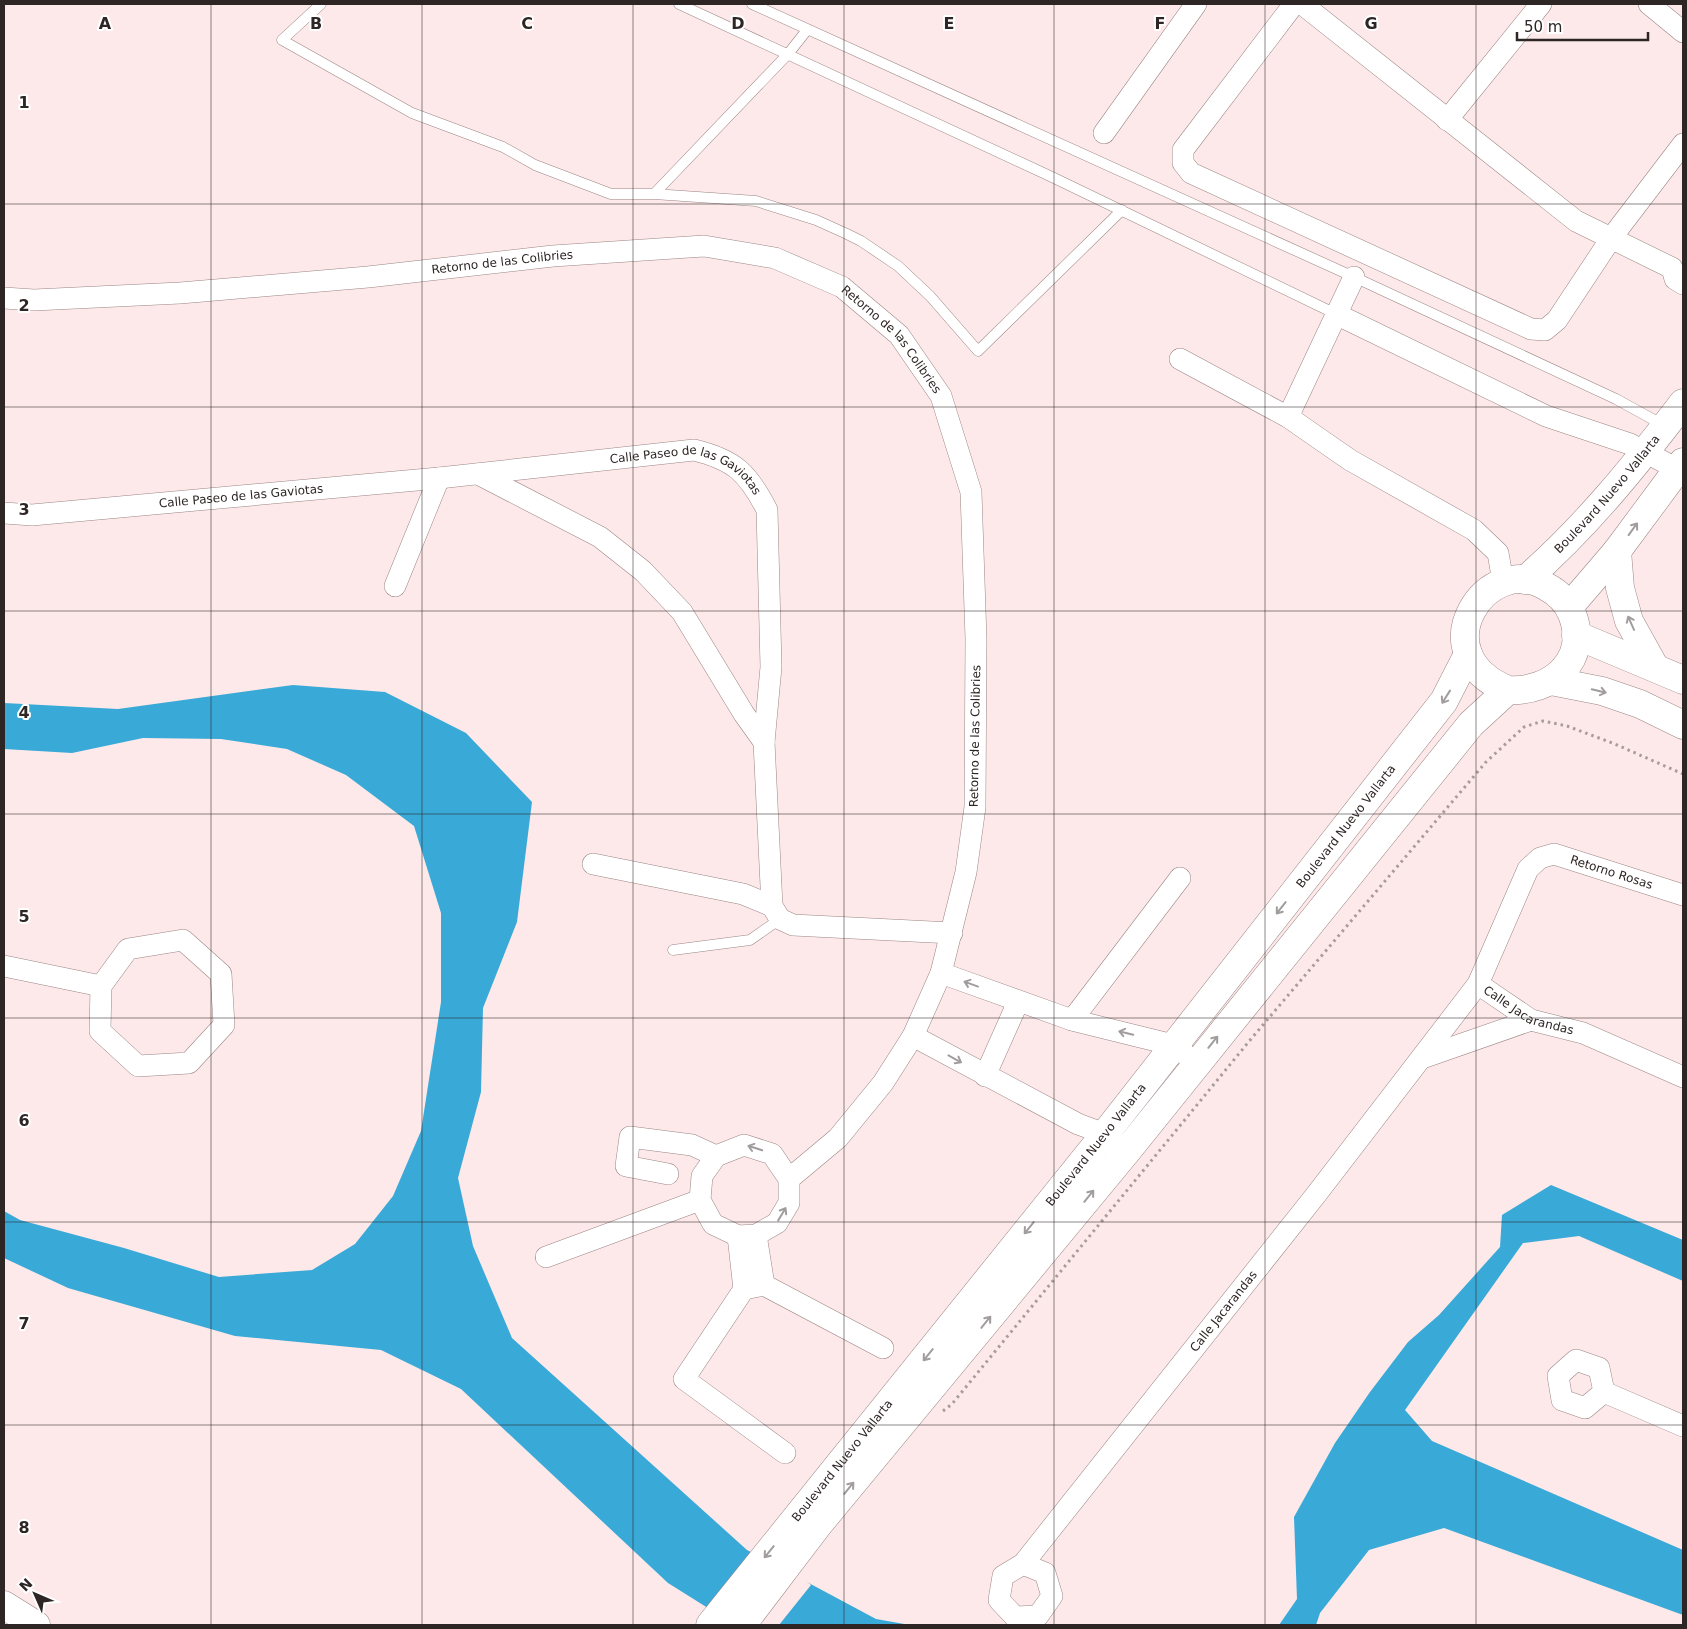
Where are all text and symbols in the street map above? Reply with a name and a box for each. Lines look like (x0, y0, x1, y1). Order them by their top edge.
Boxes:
scale bar (1517, 10, 1648, 42)
text: A (99, 14, 112, 33)
text: B (310, 14, 322, 33)
text: C (521, 14, 533, 33)
text: D (731, 14, 745, 33)
text: E (944, 14, 954, 33)
text: F (1155, 14, 1165, 33)
text: G (1364, 14, 1378, 33)
text: 50 m (1524, 18, 1562, 36)
text: 1 (18, 93, 30, 112)
street label: Retorno de las Colibries (431, 248, 574, 277)
street label: Retorno de las Colibries (839, 283, 944, 396)
text: 2 (18, 296, 30, 315)
street label: Boulevard Nuevo Vallarta (1552, 432, 1663, 556)
street label: Calle Paseo de las Gaviotas (609, 443, 764, 497)
street label: Calle Paseo de las Gaviotas (158, 482, 324, 510)
text: 3 (18, 500, 30, 519)
one-way arrow (1628, 522, 1638, 536)
one-way arrow (1625, 616, 1635, 631)
street label: Retorno de las Colibries (967, 665, 983, 807)
one-way arrow (1591, 687, 1607, 696)
one-way arrow (1440, 690, 1451, 704)
text: 4 (18, 703, 30, 722)
street label: Boulevard Nuevo Vallarta (1293, 762, 1398, 891)
street label: Retorno Rosas (1568, 853, 1655, 892)
one-way arrow (1276, 901, 1287, 914)
text: 5 (18, 907, 30, 926)
one-way arrow (964, 979, 980, 988)
street label: Calle Jacarandas (1481, 983, 1575, 1037)
one-way arrow (1119, 1028, 1135, 1037)
one-way arrow (1207, 1036, 1218, 1049)
one-way arrow (948, 1055, 962, 1065)
street label: Boulevard Nuevo Vallarta (1043, 1081, 1149, 1209)
text: 6 (18, 1111, 30, 1130)
one-way arrow (747, 1143, 763, 1153)
one-way arrow (1084, 1190, 1095, 1203)
one-way arrow (777, 1207, 787, 1222)
one-way arrow (1024, 1222, 1035, 1235)
street label: Calle Jacarandas (1187, 1268, 1260, 1355)
text: 7 (18, 1314, 30, 1333)
one-way arrow (980, 1315, 992, 1328)
one-way arrow (922, 1348, 933, 1361)
street label: Boulevard Nuevo Vallarta (789, 1397, 896, 1524)
one-way arrow (844, 1481, 855, 1494)
text: 8 (18, 1518, 30, 1537)
one-way arrow (763, 1546, 774, 1559)
north arrow (10, 1569, 60, 1619)
text: N (16, 1575, 36, 1595)

